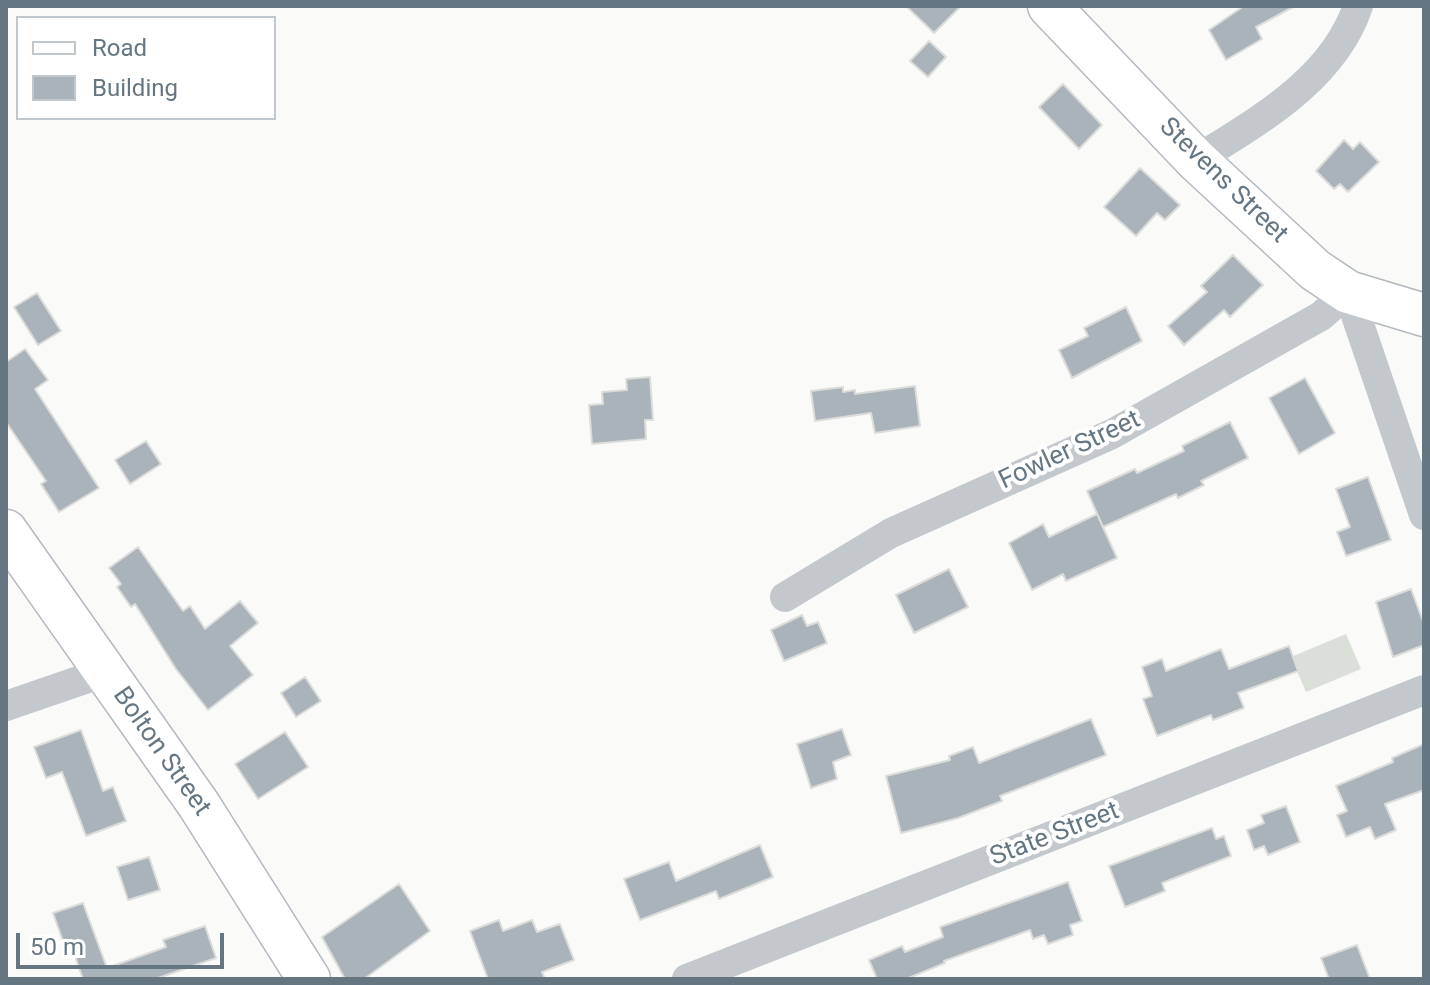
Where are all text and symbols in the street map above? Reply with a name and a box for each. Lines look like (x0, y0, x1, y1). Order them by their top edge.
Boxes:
legend (16, 16, 276, 120)
text: Road (92, 34, 147, 62)
text: Building (92, 74, 178, 102)
street label: Stevens Street (1152, 112, 1294, 250)
street label: Fowler Street (994, 405, 1146, 497)
street label: Bolton Street (105, 682, 217, 822)
street label: State Street (986, 796, 1124, 874)
scale bar (20, 917, 228, 967)
text: 50 m (30, 933, 84, 961)

